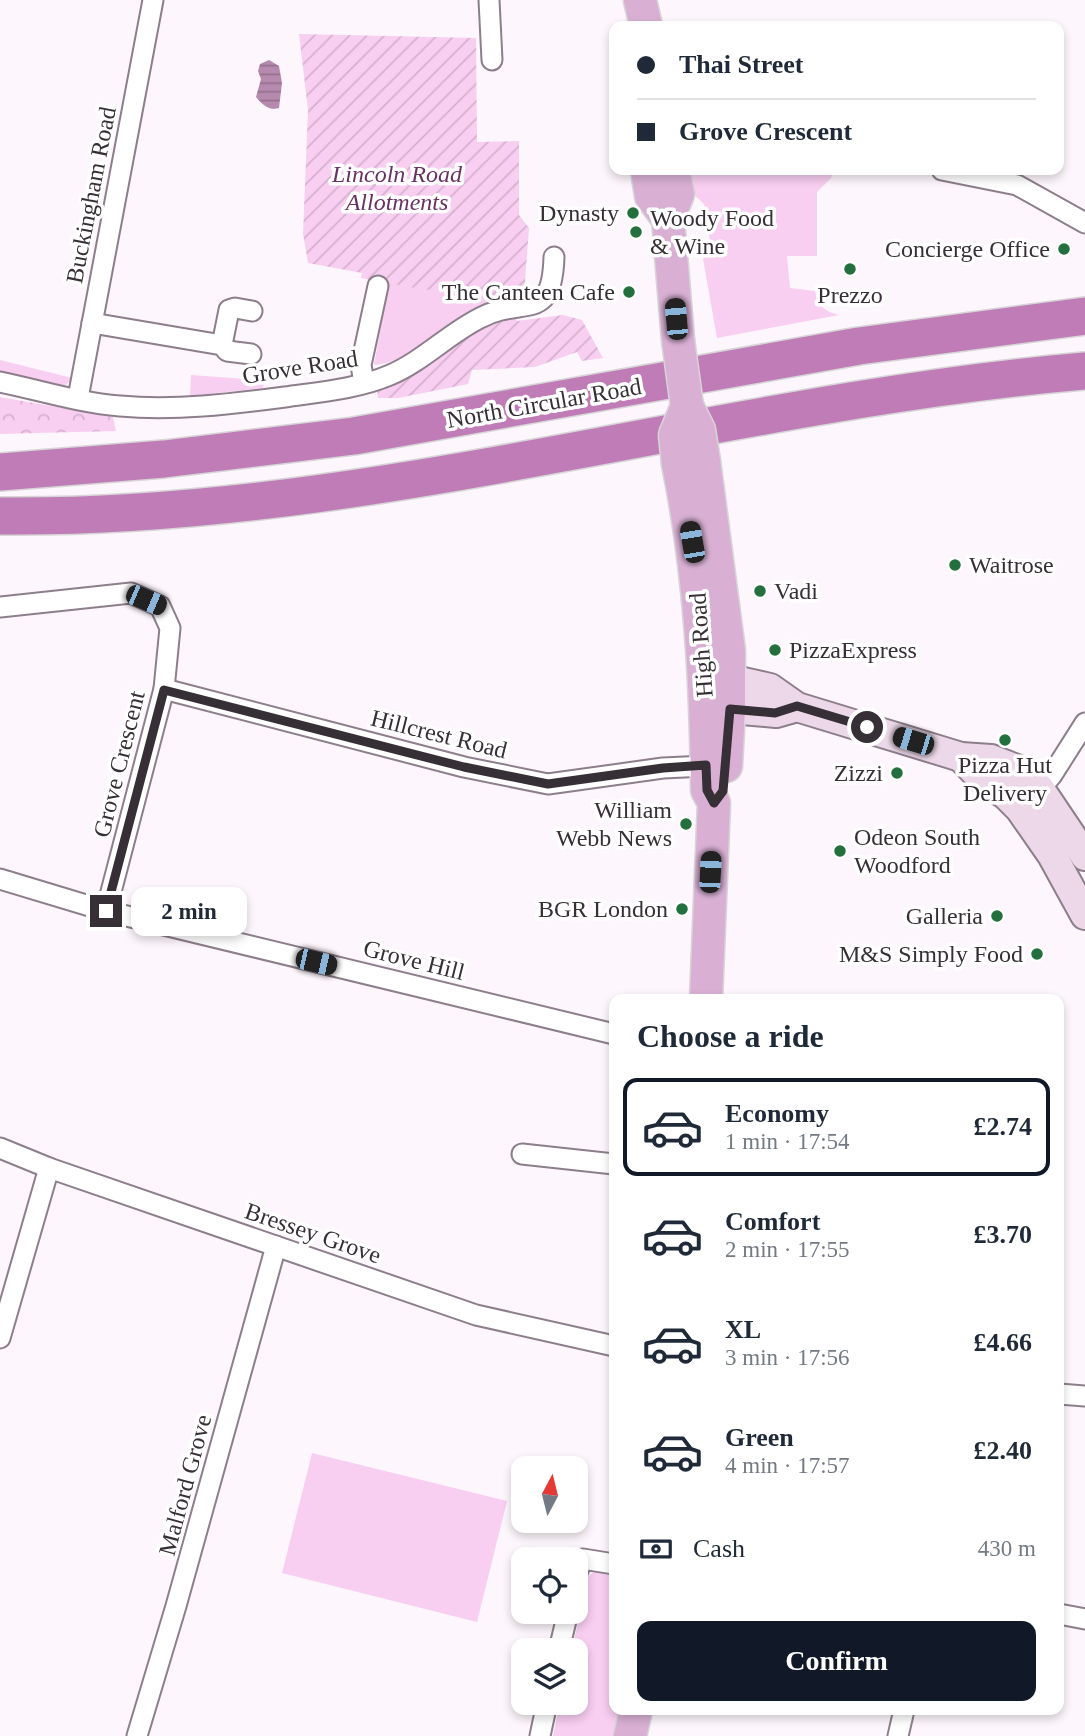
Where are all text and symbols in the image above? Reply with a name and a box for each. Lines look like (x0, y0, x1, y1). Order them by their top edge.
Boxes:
text: Thai Street (679, 50, 803, 79)
street label: Buckingham Road (61, 105, 121, 285)
text: Grove Crescent (679, 117, 852, 146)
park label: Lincoln Road Allotments (331, 161, 463, 215)
place label: Dynasty (539, 200, 619, 226)
marker: Dynasty (625, 205, 641, 221)
place label: Woody Food & Wine (650, 205, 774, 259)
marker: Woody Food & Wine (628, 224, 644, 240)
place label: Concierge Office (885, 236, 1050, 262)
marker: Concierge Office (1056, 241, 1072, 257)
marker: Prezzo (842, 261, 858, 277)
place label: The Canteen Cafe (442, 279, 615, 305)
place label: Prezzo (817, 282, 883, 308)
marker: The Canteen Cafe (621, 284, 637, 300)
car (664, 297, 689, 341)
street label: Grove Road (240, 345, 360, 389)
street label: North Circular Road (445, 373, 643, 433)
car (679, 519, 706, 565)
place label: Waitrose (969, 552, 1054, 578)
marker: Waitrose (947, 557, 963, 573)
place label: Vadi (774, 578, 818, 604)
car (123, 582, 170, 618)
marker: Vadi (752, 583, 768, 599)
street label: High Road (684, 592, 718, 698)
place label: PizzaExpress (789, 637, 917, 663)
marker: PizzaExpress (767, 642, 783, 658)
street label: Grove Crescent (88, 688, 150, 840)
street label: Hillcrest Road (368, 705, 510, 763)
route start (851, 711, 883, 743)
car (890, 725, 937, 757)
marker: Pizza Hut Delivery (997, 732, 1013, 748)
place label: Pizza Hut Delivery (958, 752, 1052, 806)
place label: Zizzi (834, 760, 883, 786)
marker: Zizzi (889, 765, 905, 781)
place label: William Webb News (556, 797, 672, 851)
marker: William Webb News (678, 816, 694, 832)
place label: Odeon South Woodford (854, 824, 980, 878)
marker: Odeon South Woodford (832, 843, 848, 859)
car (699, 850, 722, 894)
callout: 2 min (130, 886, 246, 936)
route end (90, 895, 122, 927)
place label: BGR London (538, 896, 668, 922)
text: 2 min (161, 899, 217, 924)
marker: BGR London (674, 901, 690, 917)
place label: Galleria (906, 903, 983, 929)
marker: Galleria (989, 908, 1005, 924)
street label: Grove Hill (361, 935, 468, 985)
place label: M&S Simply Food (839, 941, 1023, 967)
marker: M&S Simply Food (1029, 946, 1045, 962)
car (294, 947, 339, 977)
text: Choose a ride (637, 1018, 824, 1054)
icon: car (641, 1096, 704, 1159)
text: Economy (725, 1099, 829, 1128)
text: £2.74 (974, 1112, 1032, 1141)
text: 1 min · 17:54 (725, 1129, 850, 1154)
street label: Bressey Grove (242, 1198, 384, 1268)
icon: car (641, 1204, 704, 1267)
text: Comfort (725, 1207, 820, 1236)
text: £3.70 (974, 1220, 1032, 1249)
text: 2 min · 17:55 (725, 1237, 850, 1262)
icon: car (641, 1312, 704, 1375)
text: XL (725, 1315, 761, 1344)
text: £4.66 (974, 1328, 1032, 1357)
text: 3 min · 17:56 (725, 1345, 850, 1370)
street label: Malford Grove (154, 1412, 216, 1558)
icon: car (641, 1420, 704, 1483)
text: Green (725, 1423, 794, 1452)
text: £2.40 (974, 1436, 1032, 1465)
text: 4 min · 17:57 (725, 1453, 850, 1478)
north arrow (511, 1456, 588, 1533)
map controls (511, 1456, 588, 1715)
icon: cash (637, 1530, 675, 1568)
text: Cash (693, 1534, 745, 1563)
text: 430 m (978, 1536, 1036, 1561)
button: locate (511, 1547, 588, 1624)
button: Confirm (637, 1621, 1036, 1701)
button: layers (511, 1638, 588, 1715)

